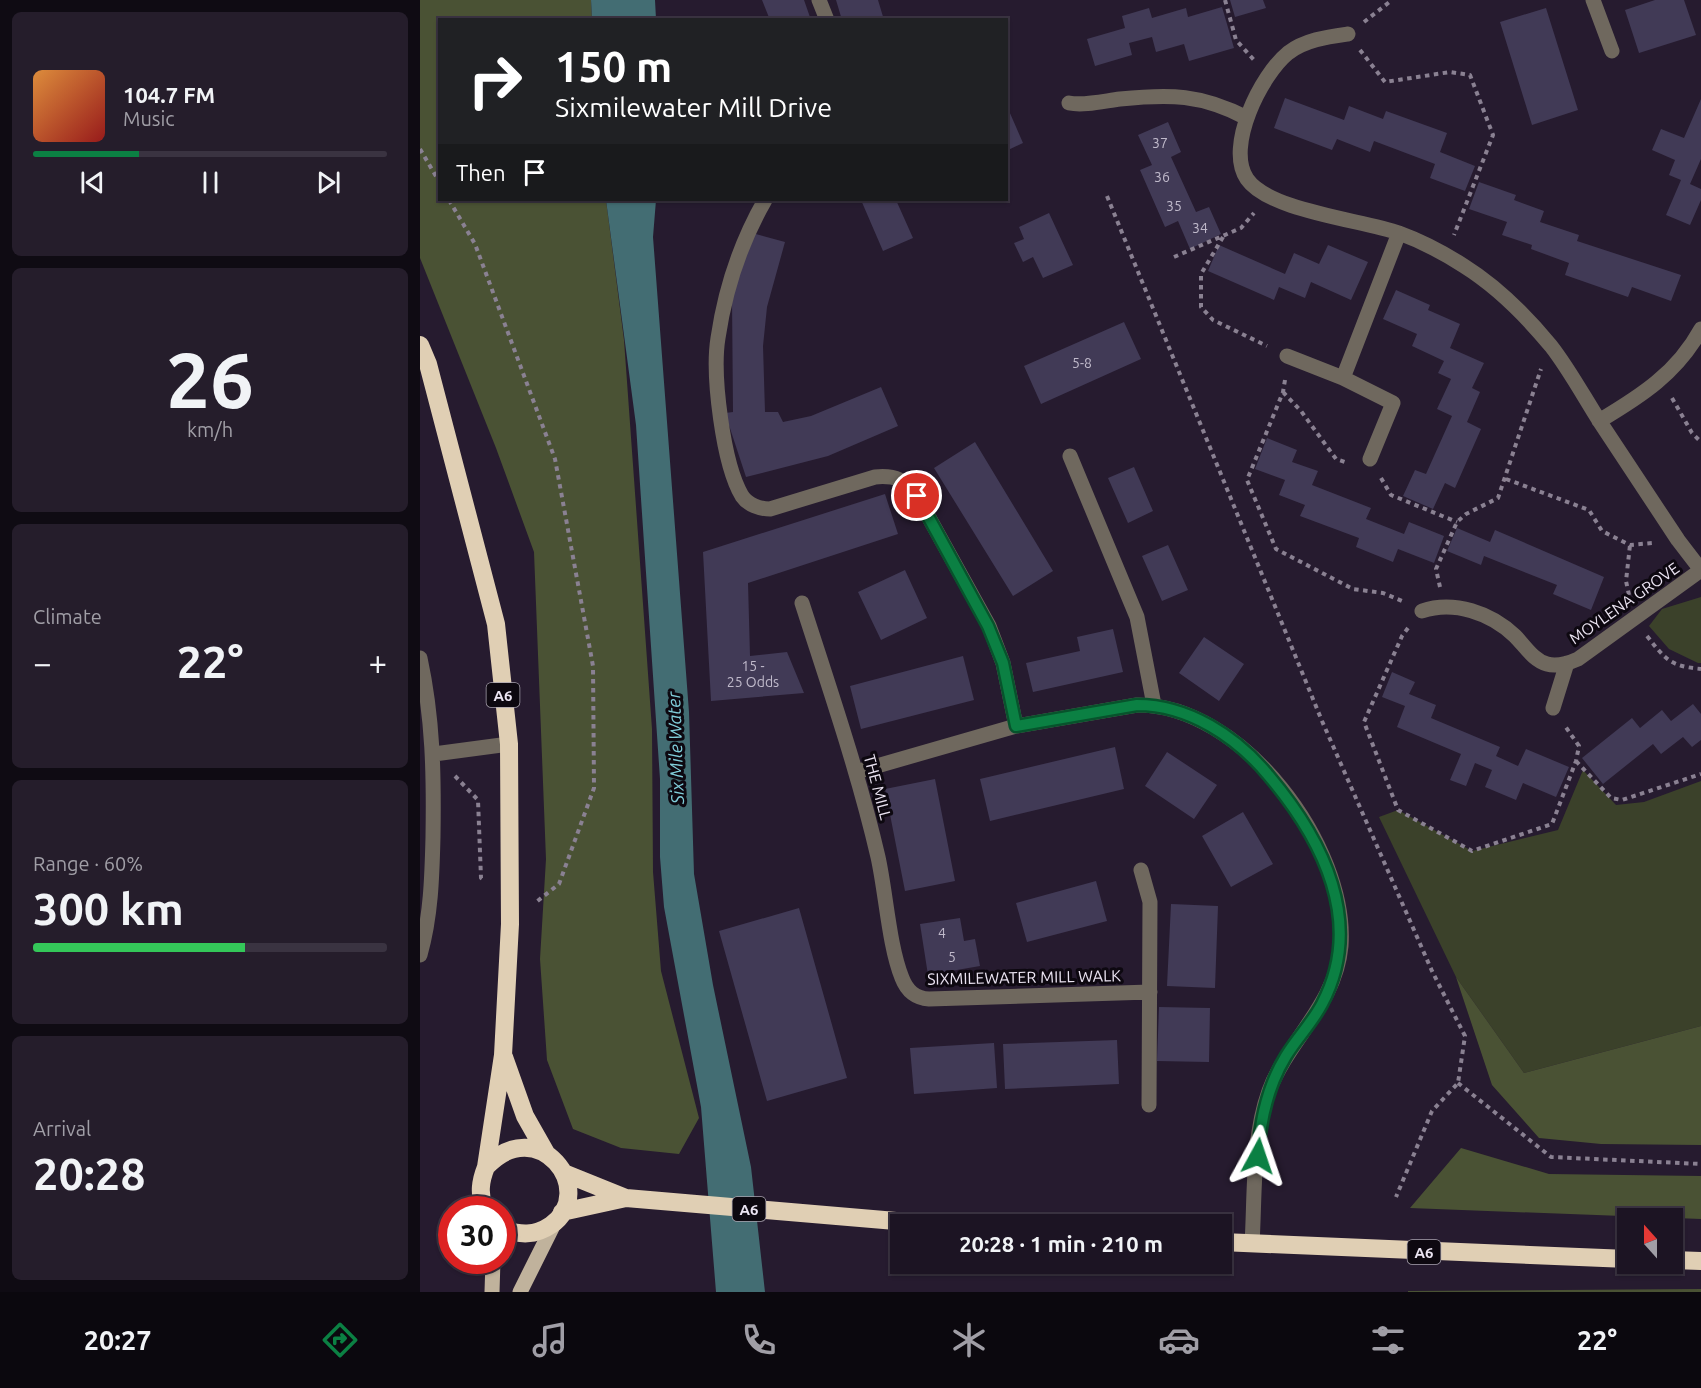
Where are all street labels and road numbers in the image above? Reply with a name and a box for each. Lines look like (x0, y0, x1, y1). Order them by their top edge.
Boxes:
street label: MOYLENA GROVE (1566, 558, 1682, 648)
road number: A6 (486, 683, 520, 707)
street label: THE MILL (861, 752, 895, 822)
street label: SIXMILEWATER MILL WALK (927, 966, 1121, 988)
road number: A6 (732, 1197, 766, 1221)
road number: A6 (1408, 1240, 1440, 1264)

